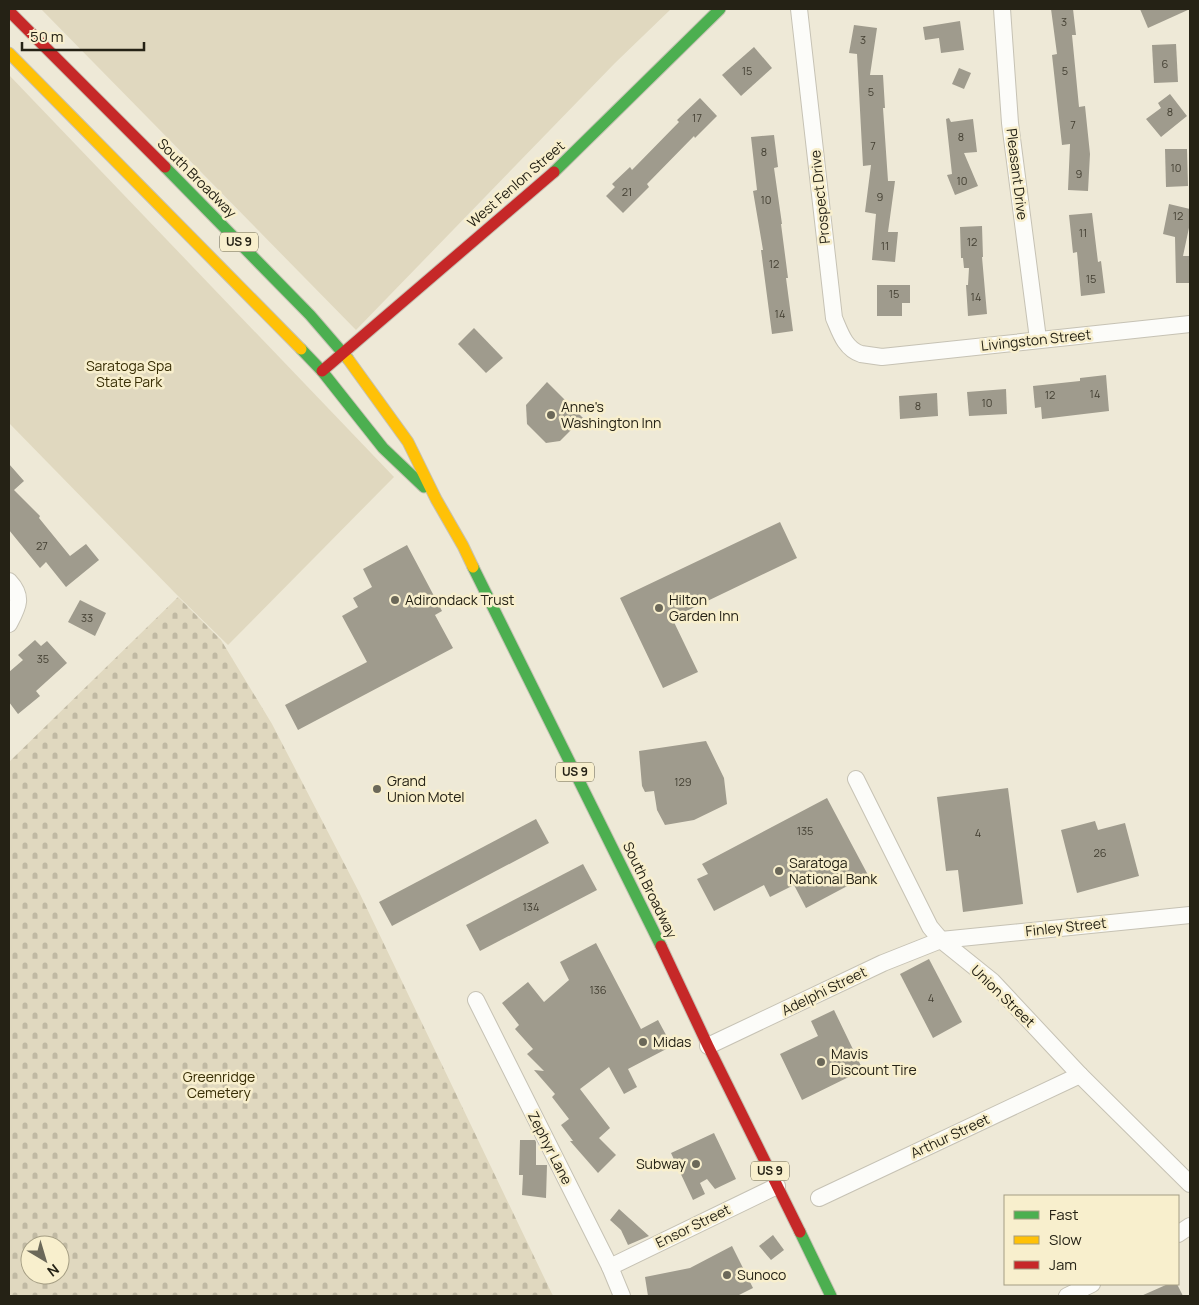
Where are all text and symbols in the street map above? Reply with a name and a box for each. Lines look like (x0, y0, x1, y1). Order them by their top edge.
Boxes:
house number: 3 (1061, 14, 1067, 29)
scale bar (22, 20, 145, 52)
text: 50 m (30, 26, 64, 47)
house number: 3 (860, 32, 866, 47)
house number: 6 (1162, 56, 1169, 71)
house number: 15 (742, 63, 752, 78)
house number: 5 (1062, 63, 1068, 78)
house number: 5 (868, 84, 874, 99)
house number: 8 (1167, 104, 1173, 119)
house number: 17 (692, 110, 702, 125)
house number: 7 (1070, 117, 1076, 132)
street label: Pleasant Drive (1002, 127, 1033, 221)
house number: 8 (958, 129, 964, 144)
street label: South Broadway (154, 134, 242, 222)
street label: West Fenlon Street (463, 136, 569, 231)
house number: 7 (870, 138, 876, 153)
house number: 8 (761, 144, 767, 159)
street label: Prospect Drive (805, 149, 834, 245)
house number: 10 (1170, 160, 1182, 175)
house number: 9 (1076, 166, 1083, 181)
house number: 10 (956, 173, 968, 188)
house number: 21 (622, 184, 632, 199)
house number: 9 (877, 189, 884, 204)
house number: 10 (760, 192, 772, 207)
house number: 12 (1173, 208, 1183, 223)
house number: 11 (1079, 225, 1087, 240)
road number: US 9 (220, 232, 258, 252)
house number: 12 (967, 234, 977, 249)
house number: 11 (881, 238, 889, 253)
house number: 12 (769, 256, 779, 271)
house number: 15 (1086, 271, 1096, 286)
house number: 15 (889, 286, 899, 301)
house number: 14 (971, 289, 981, 304)
house number: 14 (775, 306, 785, 321)
street label: Livingston Street (980, 324, 1092, 355)
park label: Saratoga Spa State Park (86, 356, 172, 391)
house number: 14 (1090, 386, 1100, 401)
house number: 12 (1045, 387, 1055, 402)
house number: 10 (981, 395, 993, 410)
place label: Anne's Washington Inn (561, 397, 661, 432)
house number: 8 (915, 398, 921, 413)
marker: Anne's Washington Inn (545, 409, 557, 421)
house number: 27 (36, 538, 48, 553)
place label: Adirondack Trust (405, 590, 515, 609)
place label: Hilton Garden Inn (669, 590, 739, 625)
marker: Adirondack Trust (389, 594, 401, 606)
marker: Hilton Garden Inn (653, 602, 665, 614)
house number: 33 (81, 610, 93, 625)
house number: 35 (37, 651, 49, 666)
road number: US 9 (556, 762, 594, 782)
place label: Grand Union Motel (387, 771, 465, 806)
house number: 129 (674, 774, 692, 789)
marker: Grand Union Motel (371, 783, 383, 795)
house number: 135 (797, 823, 813, 838)
house number: 4 (975, 825, 981, 840)
street label: South Broadway (619, 838, 682, 942)
house number: 26 (1093, 845, 1107, 860)
place label: Saratoga National Bank (789, 853, 878, 888)
marker: Saratoga National Bank (773, 865, 785, 877)
house number: 134 (523, 899, 539, 914)
street label: Finley Street (1025, 913, 1108, 940)
street label: Union Street (967, 960, 1040, 1031)
street label: Adelphi Street (778, 962, 870, 1019)
house number: 136 (589, 982, 607, 997)
house number: 4 (928, 990, 934, 1005)
place label: Midas (653, 1032, 691, 1051)
marker: Midas (637, 1036, 649, 1048)
place label: Mavis Discount Tire (831, 1044, 917, 1079)
marker: Mavis Discount Tire (815, 1056, 827, 1068)
park label: Greenridge Cemetery (183, 1067, 255, 1102)
street label: Zephyr Lane (524, 1108, 577, 1188)
street label: Arthur Street (907, 1109, 993, 1162)
place label: Subway (636, 1154, 687, 1173)
marker: Subway (690, 1158, 702, 1170)
road number: US 9 (751, 1162, 789, 1180)
legend (1004, 1195, 1179, 1285)
street label: Ensor Street (652, 1199, 734, 1252)
text: Fast (1049, 1204, 1078, 1225)
text: Slow (1049, 1229, 1082, 1250)
north arrow (20, 1235, 70, 1285)
text: Jam (1049, 1254, 1077, 1275)
text: N (43, 1260, 63, 1281)
place label: Sunoco (737, 1265, 786, 1284)
marker: Sunoco (721, 1269, 733, 1281)

